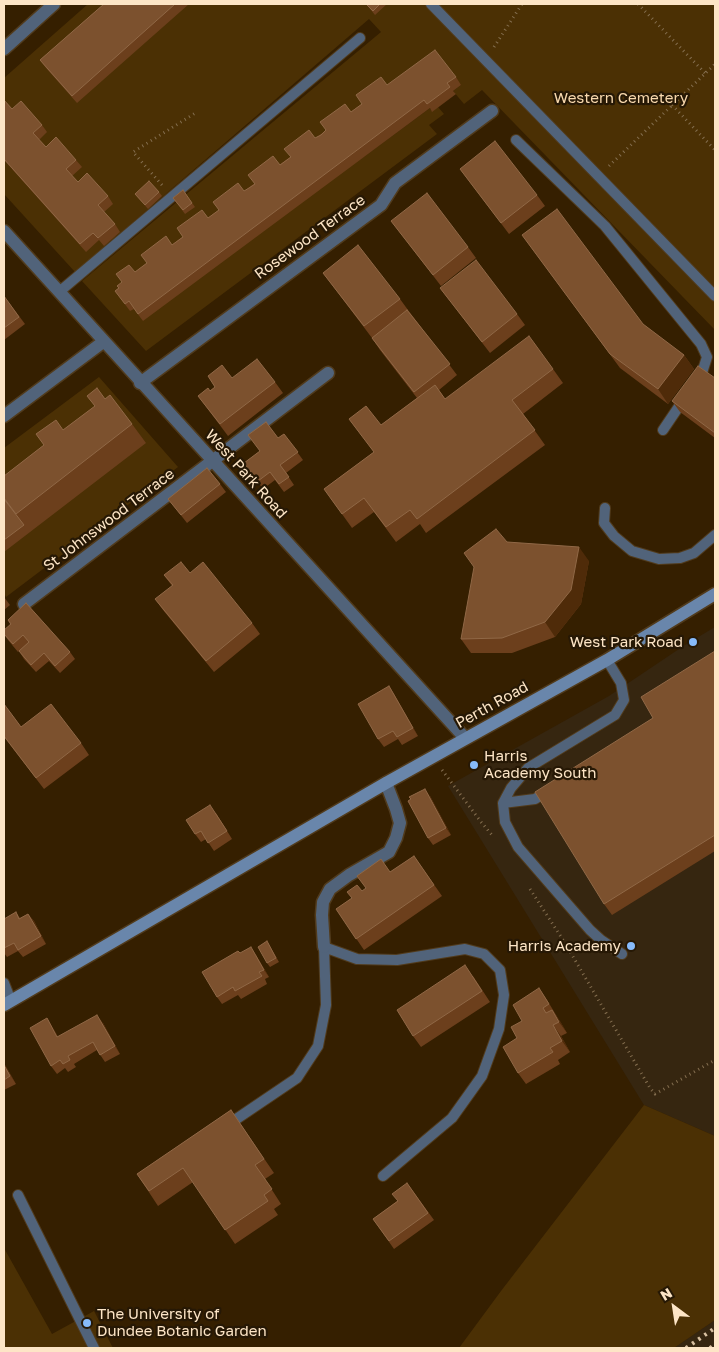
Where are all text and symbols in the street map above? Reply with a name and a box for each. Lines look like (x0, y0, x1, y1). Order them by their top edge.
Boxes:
park label: Western Cemetery (554, 89, 688, 107)
street label: Rosewood Terrace (251, 191, 369, 283)
street label: West Park Road (201, 426, 291, 522)
street label: St Johnswood Terrace (40, 465, 178, 575)
place label: West Park Road (570, 633, 683, 651)
marker: West Park Road (687, 636, 699, 648)
street label: Perth Road (453, 678, 531, 732)
place label: Harris Academy South (484, 747, 596, 782)
marker: Harris Academy South (468, 759, 480, 771)
place label: Harris Academy (508, 937, 621, 955)
marker: Harris Academy (625, 940, 637, 952)
north arrow (649, 1282, 699, 1332)
text: N (657, 1284, 675, 1304)
place label: The University of Dundee Botanic Garden (97, 1305, 267, 1340)
marker: The University of Dundee Botanic Garden (81, 1317, 93, 1329)

